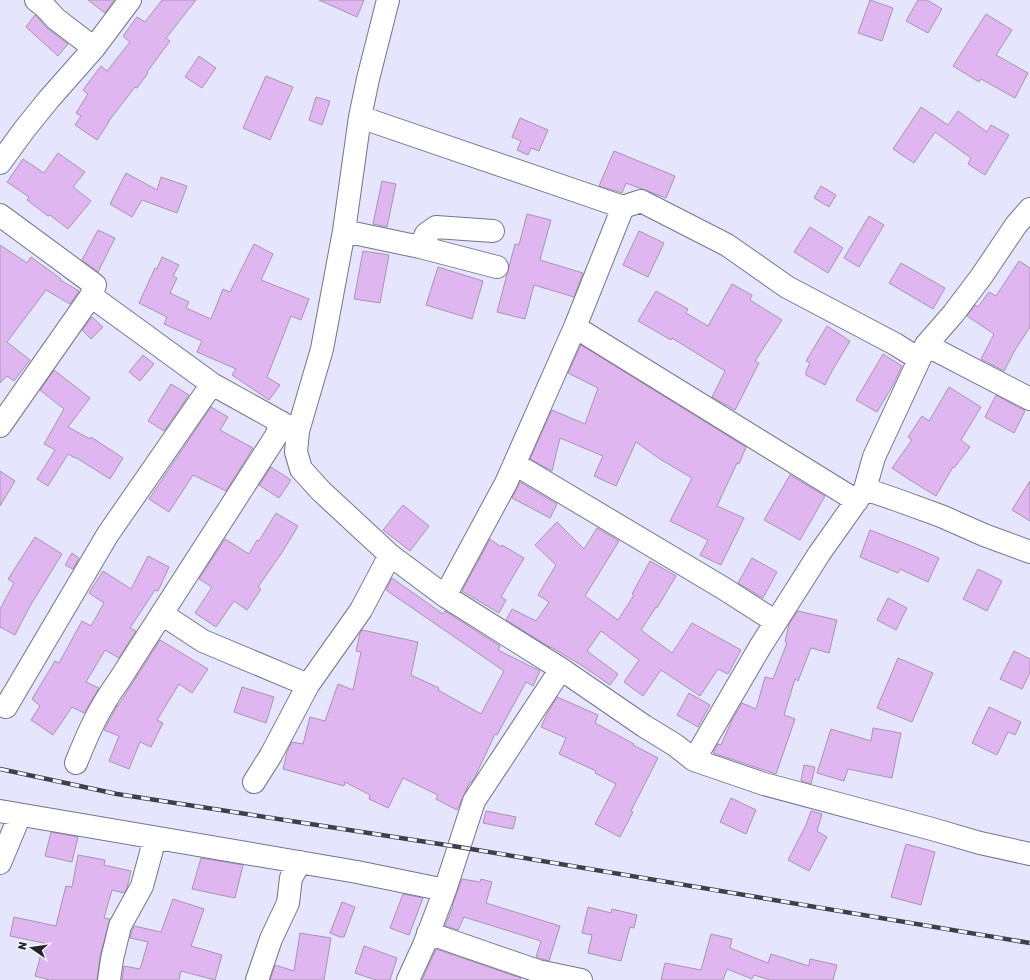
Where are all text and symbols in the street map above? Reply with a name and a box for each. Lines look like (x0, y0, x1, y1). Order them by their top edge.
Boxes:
north arrow (12, 928, 52, 968)
text: N (16, 940, 30, 951)

